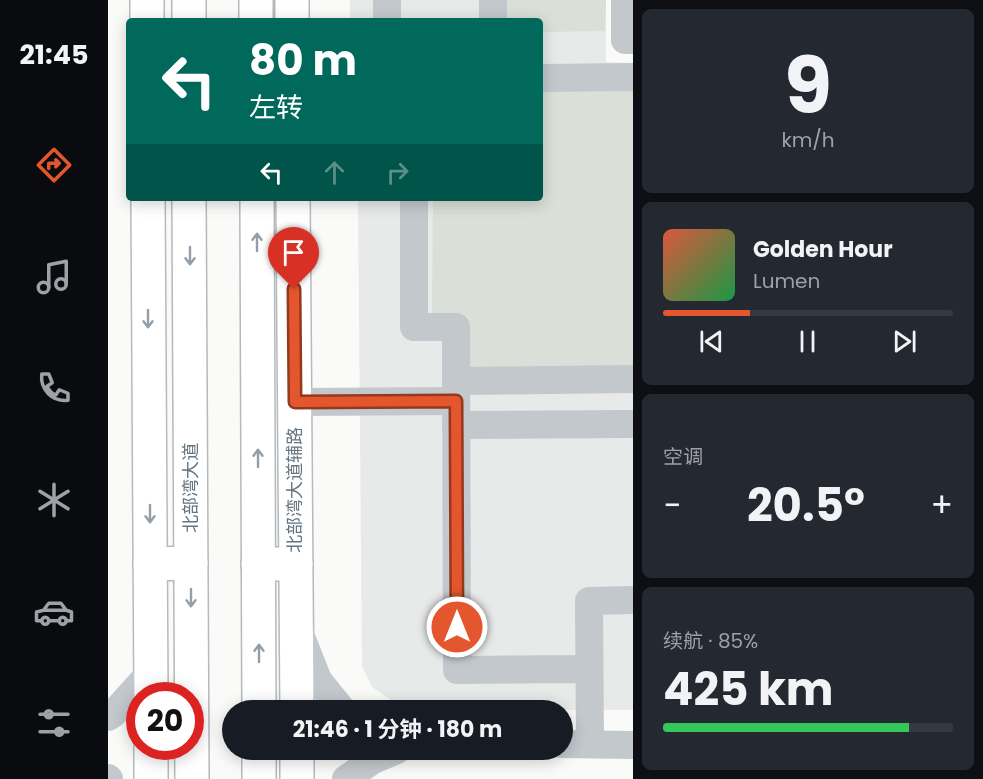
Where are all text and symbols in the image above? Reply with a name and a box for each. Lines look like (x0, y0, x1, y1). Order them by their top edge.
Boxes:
text: 80 m (249, 31, 357, 90)
text: 9 (784, 31, 832, 140)
text: 21:45 (19, 36, 89, 73)
icon: left (150, 42, 228, 120)
text: 左转 (249, 89, 303, 126)
text: km/h (781, 126, 835, 154)
icon: directions (33, 144, 75, 186)
icon: left (255, 156, 288, 189)
icon: ahead (318, 156, 351, 189)
icon: right (381, 156, 414, 189)
pin (268, 227, 319, 289)
one-way arrow (251, 232, 263, 252)
text: Golden Hour (753, 234, 893, 265)
icon: arrive (277, 236, 310, 269)
one-way arrow (184, 246, 196, 266)
icon: music (33, 256, 75, 298)
text: Lumen (753, 267, 820, 295)
one-way arrow (143, 309, 154, 329)
icon: previous (695, 325, 728, 358)
icon: pause (791, 325, 824, 358)
icon: next (888, 325, 921, 358)
icon: phone (33, 367, 75, 409)
street label: 北部湾大道辅路 (282, 427, 307, 553)
street label: 北部湾大道 (178, 443, 203, 533)
text: 空调 (663, 443, 703, 471)
one-way arrow (252, 448, 264, 468)
text: 20.5° (747, 474, 865, 537)
icon: climate (33, 479, 75, 521)
text: − (663, 482, 681, 529)
text: + (930, 482, 953, 529)
one-way arrow (144, 504, 155, 524)
one-way arrow (185, 588, 197, 608)
icon: car (33, 591, 75, 633)
position arrow (425, 595, 489, 659)
text: 续航 · 85% (663, 627, 758, 655)
one-way arrow (253, 643, 265, 663)
text: 425 km (663, 658, 833, 721)
speed limit sign: 20 (126, 682, 204, 760)
icon: filters (33, 702, 75, 744)
text: 21:46 · 1 分钟 · 180 m (293, 714, 502, 745)

